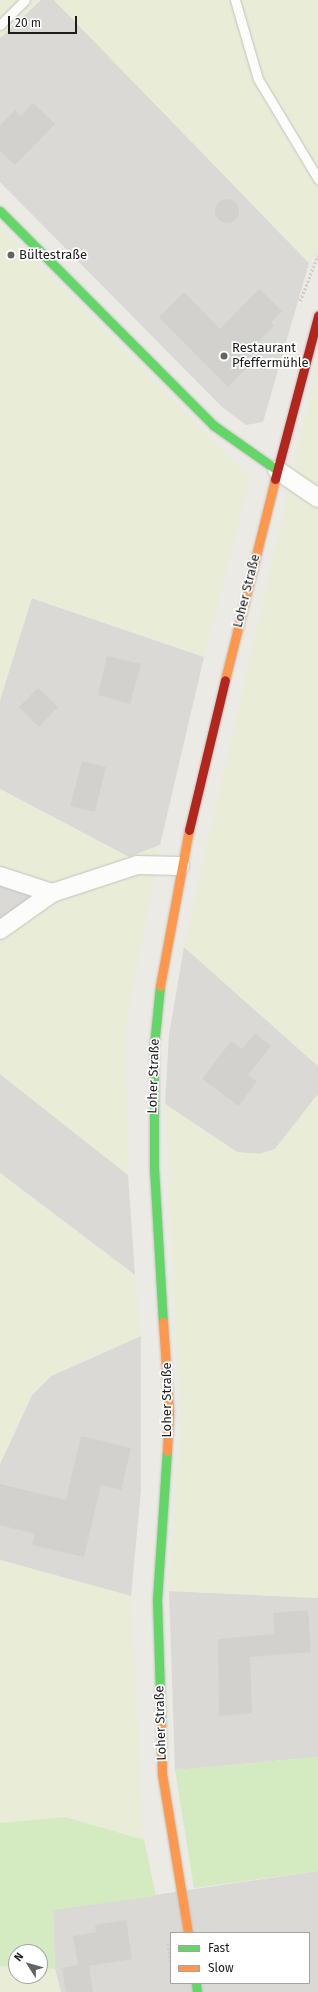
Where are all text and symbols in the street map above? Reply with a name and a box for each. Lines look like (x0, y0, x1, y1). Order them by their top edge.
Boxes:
scale bar (10, 8, 79, 34)
text: 20 m (15, 16, 41, 30)
place label: Bültestraße (19, 247, 87, 263)
marker: Bültestraße (6, 250, 16, 260)
place label: Restaurant Pfeffermühle (232, 341, 309, 372)
marker: Restaurant Pfeffermühle (219, 351, 229, 361)
street label: Loher Straße (230, 553, 264, 629)
street label: Loher Straße (145, 1038, 163, 1114)
street label: Loher Straße (159, 1362, 175, 1438)
street label: Loher Straße (152, 1685, 170, 1761)
legend (170, 1932, 310, 1984)
text: Fast (208, 1941, 230, 1955)
north arrow (8, 1944, 48, 1984)
text: N (11, 1950, 26, 1964)
text: Slow (208, 1961, 234, 1975)

